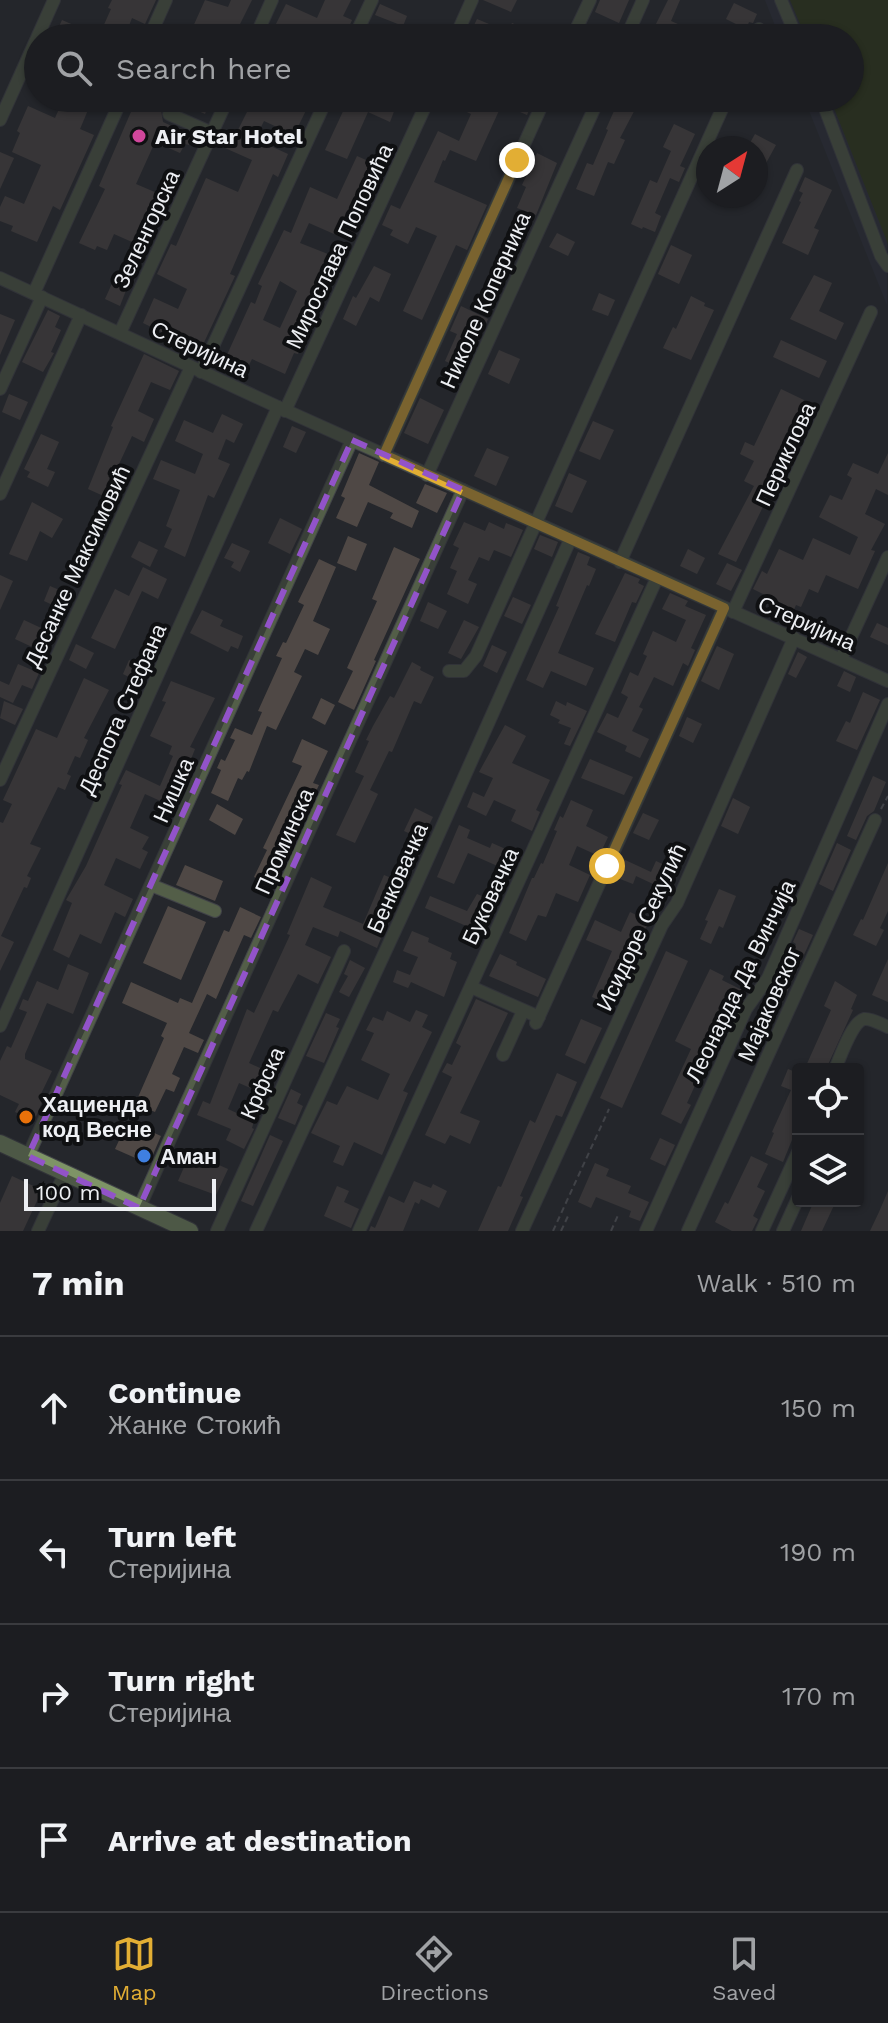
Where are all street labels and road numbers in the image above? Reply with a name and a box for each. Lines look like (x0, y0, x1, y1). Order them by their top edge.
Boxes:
street label: Мирослава Поповића (281, 139, 398, 353)
street label: Зеленгорска (108, 166, 185, 292)
street label: Николе Коперника (435, 207, 536, 392)
street label: Стеријина (147, 316, 253, 383)
street label: Периклова (751, 398, 821, 510)
street label: Десанке Максимовић (20, 461, 135, 671)
street label: Стеријина (754, 591, 860, 656)
street label: Деспота Стефана (74, 619, 172, 798)
street label: Нишка (148, 753, 199, 826)
street label: Проминска (250, 784, 319, 898)
street label: Бенковачка (362, 819, 433, 937)
street label: Исидоре Секулић (592, 839, 691, 1015)
street label: Буковачка (457, 843, 524, 949)
street label: Леонарда Да Винчија (681, 875, 801, 1087)
street label: Мајаковског (733, 943, 806, 1065)
street label: Крфска (235, 1042, 290, 1123)

